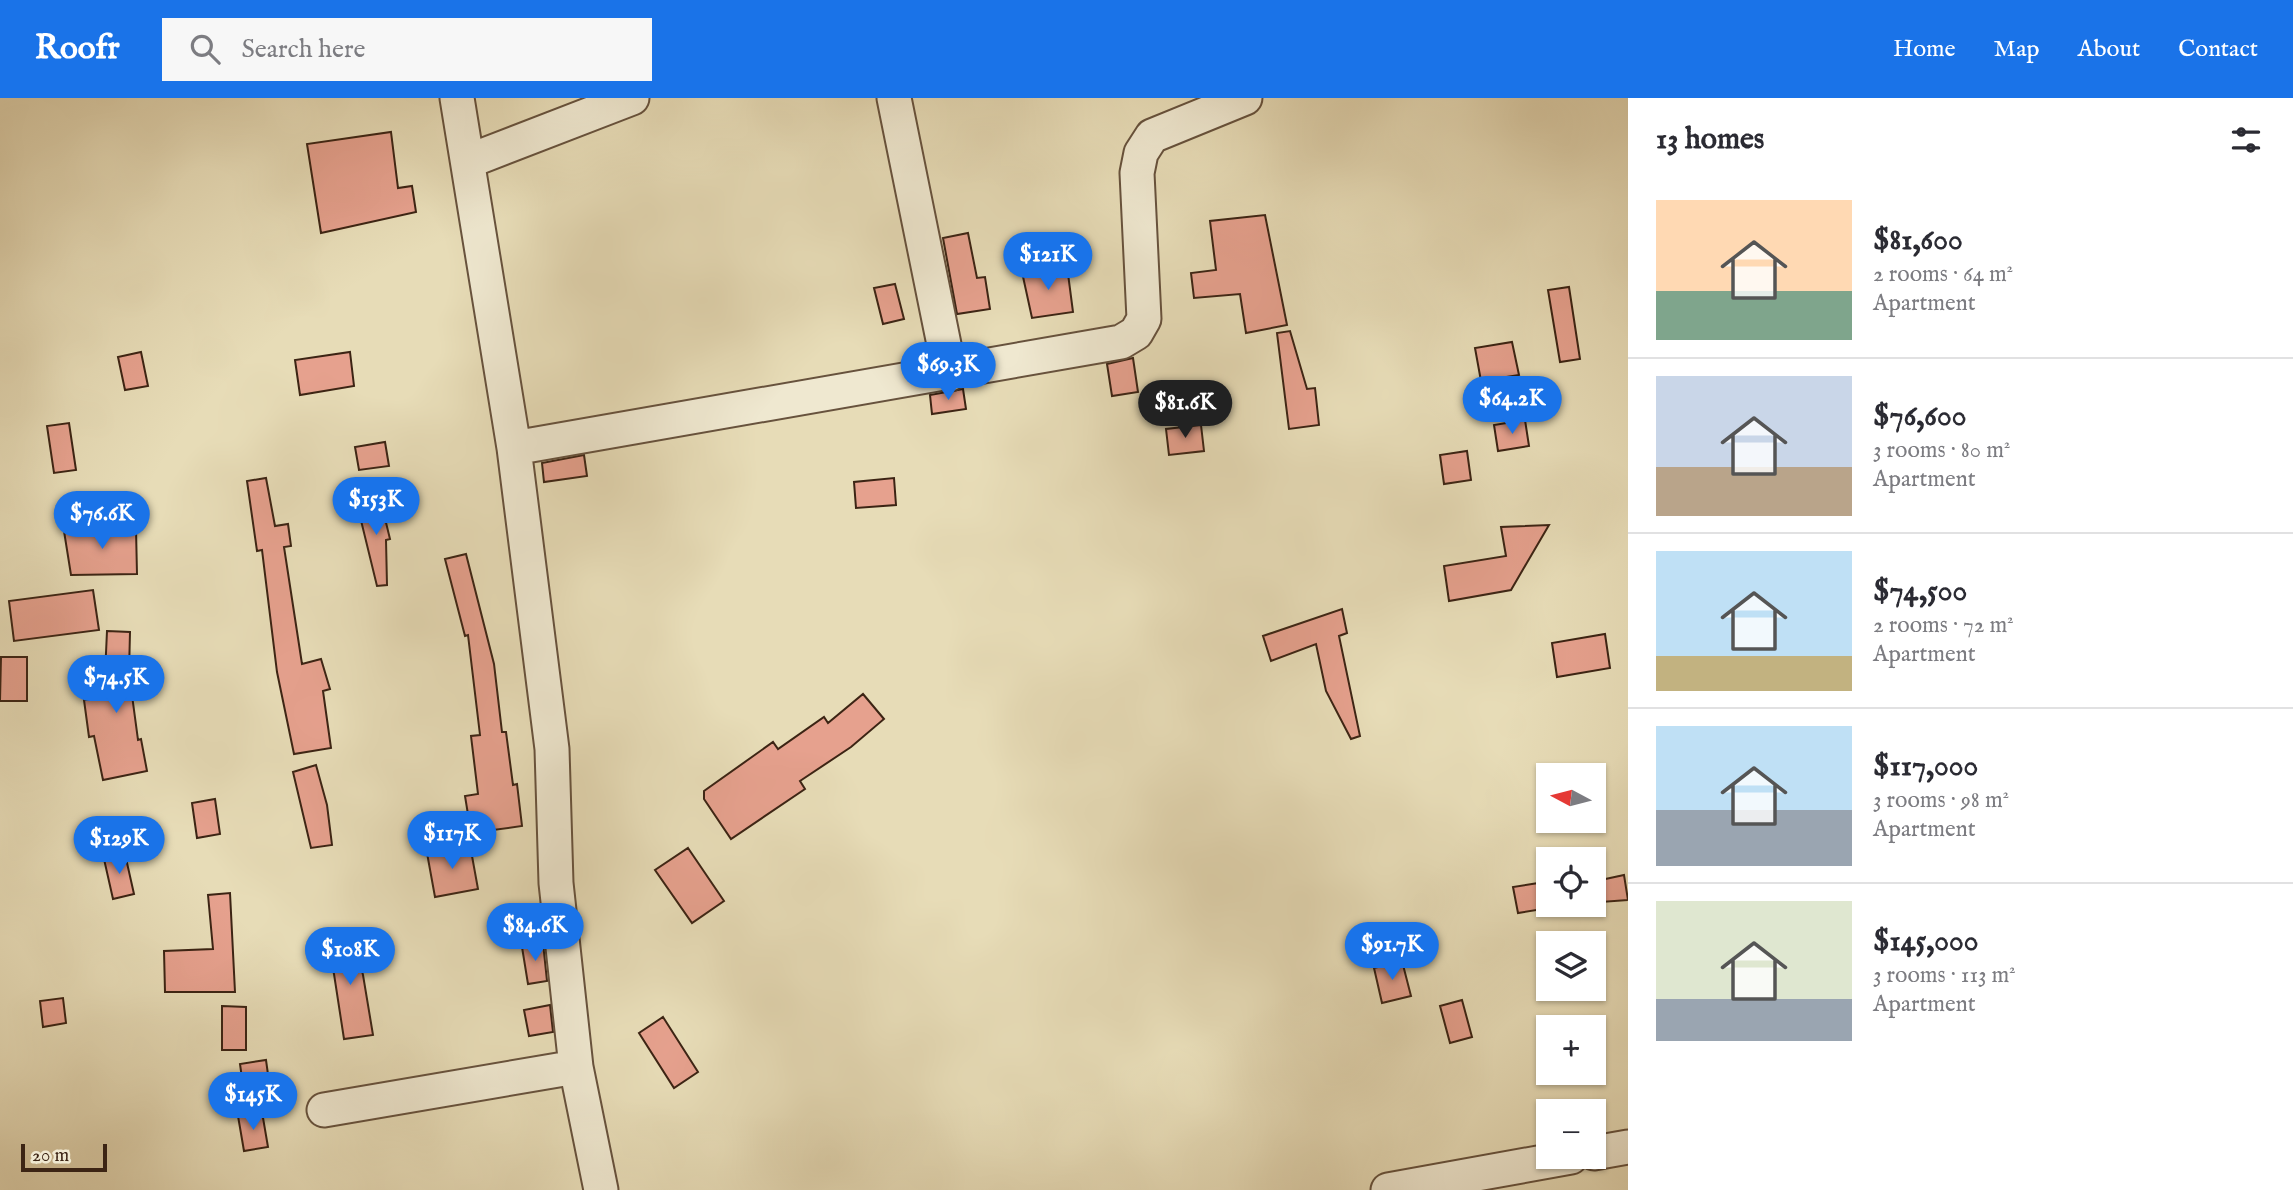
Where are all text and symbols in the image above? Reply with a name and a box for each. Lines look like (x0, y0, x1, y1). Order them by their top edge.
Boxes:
search box (162, 18, 652, 81)
text: Roofr (35, 28, 120, 70)
icon: search (186, 30, 224, 68)
text: Search here (242, 33, 365, 66)
text: Home (1893, 34, 1956, 65)
text: Map (1994, 34, 2040, 65)
text: About (2078, 34, 2140, 65)
text: Contact (2178, 34, 2258, 65)
text: 13 homes (1656, 121, 1764, 159)
icon: filters (2227, 121, 2265, 159)
text: $81,600 (1873, 222, 1963, 260)
icon: home (1712, 228, 1796, 312)
pin: $121K (999, 232, 1097, 292)
text: $121K (1019, 240, 1077, 269)
text: 2 rooms · 64 m² (1873, 260, 2013, 289)
text: Apartment (1873, 289, 1976, 318)
pin: $69.3K (891, 342, 1005, 402)
text: $69.3K (917, 350, 979, 379)
pin: $64.2K (1455, 376, 1569, 436)
pin: $81.6K (1128, 380, 1242, 440)
text: $64.2K (1479, 384, 1545, 413)
text: $81.6K (1154, 388, 1216, 417)
text: $76,600 (1873, 398, 1966, 436)
icon: home (1712, 404, 1796, 488)
text: 3 rooms · 80 m² (1873, 436, 2010, 465)
text: Apartment (1873, 465, 1976, 494)
pin: $153K (327, 478, 425, 537)
text: $153K (349, 485, 403, 514)
pin: $76.6K (45, 491, 159, 551)
text: $76.6K (70, 499, 134, 528)
text: $74,500 (1873, 573, 1967, 611)
icon: home (1712, 579, 1796, 663)
text: 2 rooms · 72 m² (1873, 611, 2014, 640)
text: Apartment (1873, 640, 1976, 669)
pin: $74.5K (59, 656, 173, 715)
text: $74.5K (83, 663, 149, 692)
text: $117,000 (1873, 748, 1978, 786)
icon: home (1712, 754, 1796, 838)
north arrow (1536, 763, 1606, 833)
map controls (1536, 763, 1606, 1169)
text: 3 rooms · 98 m² (1873, 786, 2009, 815)
pin: $117K (403, 812, 501, 871)
text: Apartment (1873, 815, 1976, 844)
pin: $129K (70, 816, 168, 876)
text: $117K (423, 819, 481, 848)
text: $129K (90, 824, 148, 853)
button: locate (1536, 847, 1606, 917)
pin: $84.6K (478, 904, 592, 963)
text: $84.6K (503, 911, 567, 940)
pin: $91.7K (1335, 922, 1449, 982)
text: $145,000 (1873, 923, 1978, 961)
pin: $108K (301, 928, 399, 987)
icon: home (1712, 929, 1796, 1013)
text: $91.7K (1361, 930, 1423, 959)
button: layers (1536, 931, 1606, 1001)
text: $108K (321, 935, 379, 964)
text: 3 rooms · 113 m² (1873, 961, 2016, 990)
text: Apartment (1873, 990, 1976, 1019)
button: + (1536, 1015, 1606, 1085)
pin: $145K (204, 1072, 302, 1132)
text: $145K (224, 1080, 282, 1109)
button: − (1536, 1099, 1606, 1169)
scale bar (21, 1141, 107, 1173)
text: 20 m (32, 1144, 69, 1168)

